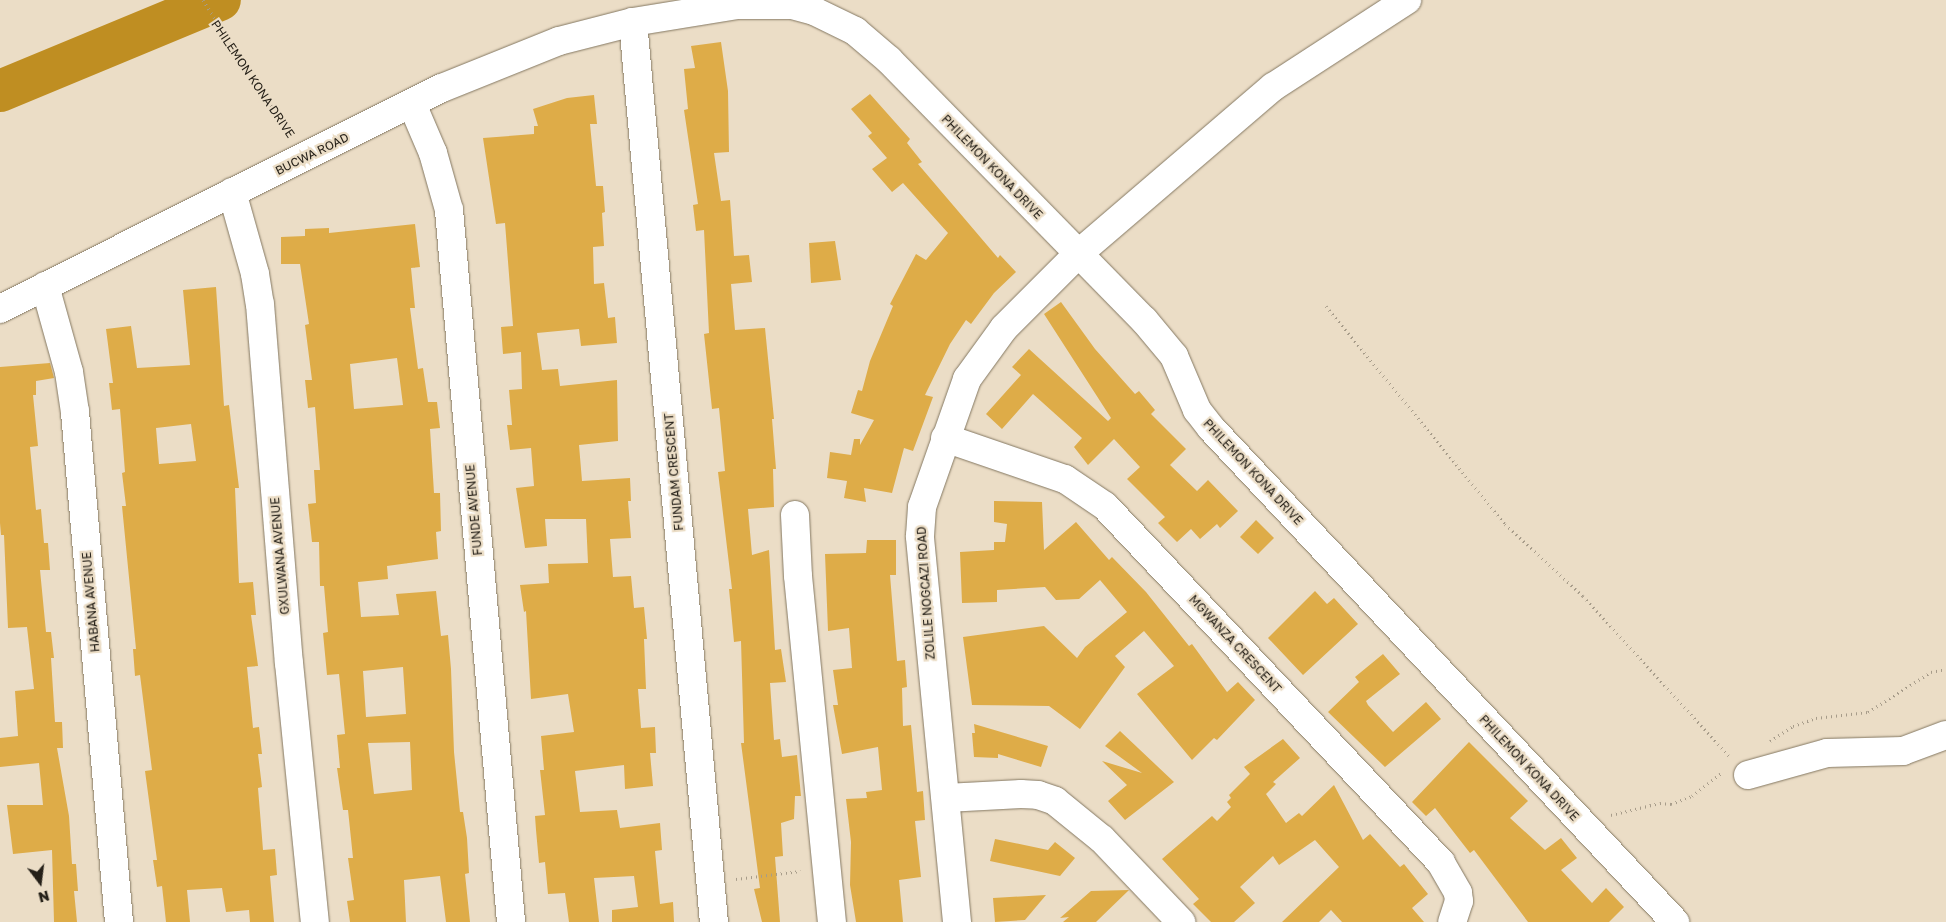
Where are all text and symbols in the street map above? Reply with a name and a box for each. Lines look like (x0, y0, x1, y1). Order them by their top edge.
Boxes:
street label: PHILEMON KONA DRIVE (208, 17, 298, 141)
street label: PHILEMON KONA DRIVE (939, 112, 1045, 222)
street label: BUCWA ROAD (273, 130, 351, 178)
street label: FUNDAM CRESCENT (662, 413, 686, 531)
street label: PHILEMON KONA DRIVE (1200, 416, 1306, 528)
street label: FUNDE AVENUE (463, 464, 485, 556)
street label: GXULWANA AVENUE (268, 497, 292, 615)
street label: ZOLILE NOGCAZI ROAD (914, 526, 938, 660)
street label: HABANA AVENUE (79, 551, 103, 653)
street label: MGWANZA CRESCENT (1186, 592, 1284, 696)
street label: PHILEMON KONA DRIVE (1476, 712, 1582, 824)
north arrow (15, 857, 65, 907)
text: N (37, 887, 51, 907)

